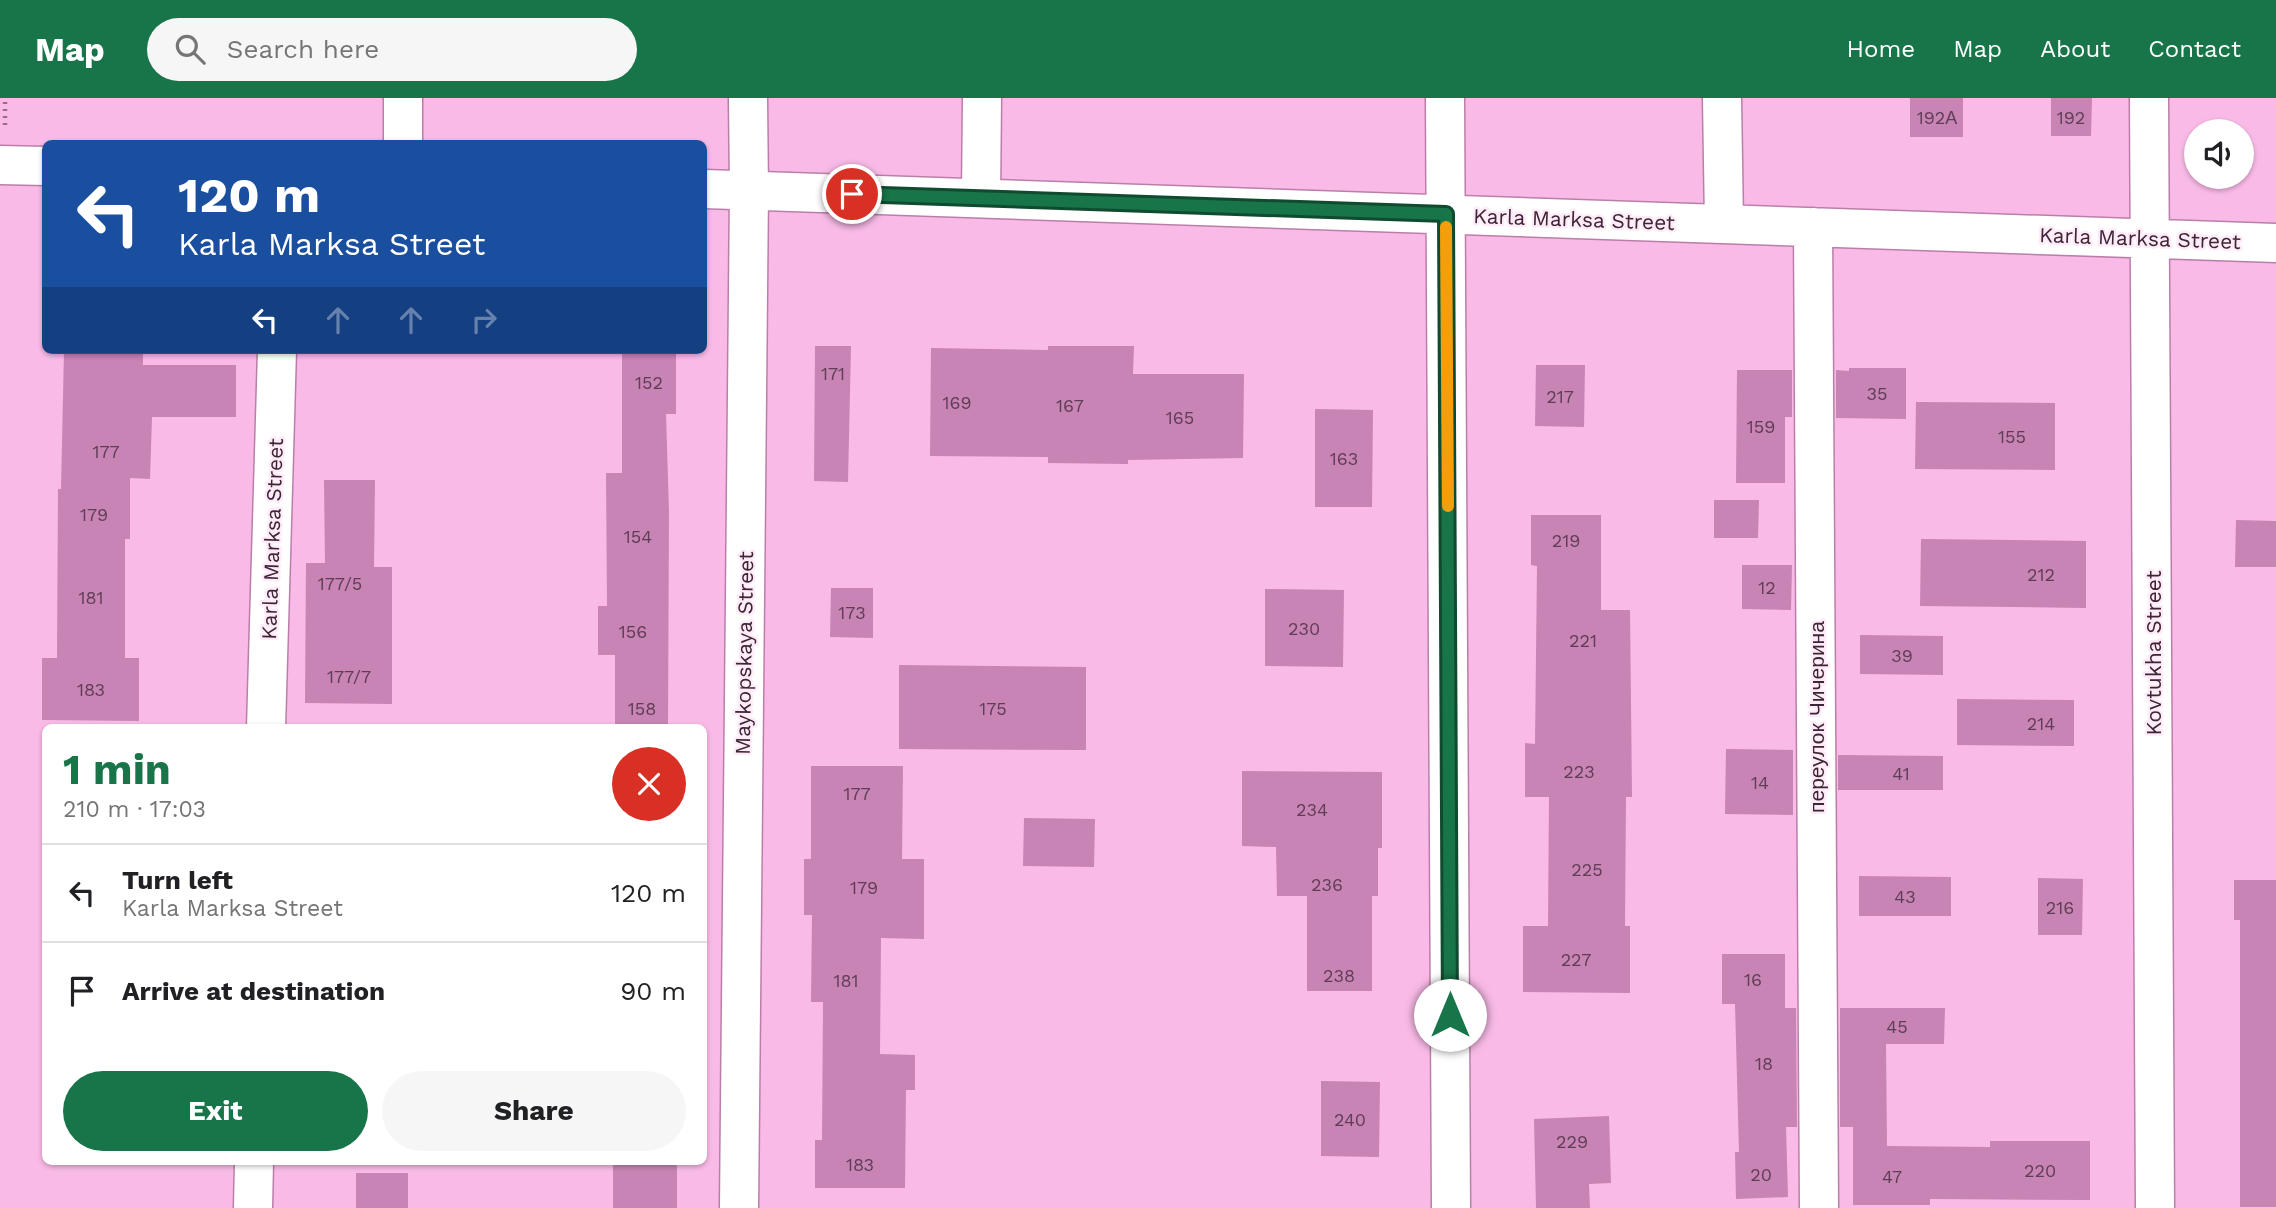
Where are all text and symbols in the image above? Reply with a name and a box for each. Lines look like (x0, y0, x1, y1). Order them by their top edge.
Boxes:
search box (147, 18, 637, 81)
text: Map (35, 30, 105, 69)
icon: search (171, 30, 209, 68)
text: Search here (227, 34, 379, 64)
text: Home (1847, 35, 1915, 63)
text: Map (1953, 35, 2002, 63)
text: About (2040, 35, 2110, 63)
text: Contact (2148, 35, 2241, 63)
house number: 192А (1917, 107, 1957, 128)
house number: 192 (2057, 107, 2085, 128)
map controls (2184, 119, 2254, 189)
button: sound (2184, 119, 2254, 189)
pin (822, 164, 882, 224)
text: 120 m (178, 166, 320, 224)
icon: left (63, 168, 154, 259)
icon: arrive (833, 175, 871, 213)
street label: Karla Marksa Street (1473, 203, 1675, 235)
street label: Karla Marksa Street (2039, 222, 2241, 254)
text: Karla Marksa Street (178, 225, 485, 263)
icon: left (246, 301, 284, 339)
icon: ahead (319, 301, 357, 339)
icon: ahead (392, 301, 430, 339)
icon: right (465, 301, 503, 339)
house number: 171 (821, 363, 845, 384)
house number: 152 (635, 372, 663, 393)
house number: 35 (1867, 383, 1887, 404)
house number: 217 (1546, 386, 1574, 407)
house number: 169 (942, 392, 972, 413)
house number: 167 (1056, 395, 1084, 416)
house number: 165 (1166, 407, 1194, 428)
house number: 159 (1747, 416, 1775, 437)
house number: 155 (1998, 426, 2026, 447)
street label: Karla Marksa Street (256, 438, 288, 640)
house number: 177 (92, 441, 120, 462)
house number: 163 (1330, 448, 1358, 469)
house number: 179 (80, 504, 108, 525)
house number: 154 (624, 526, 652, 547)
house number: 219 (1552, 530, 1580, 551)
street label: Maykopskaya Street (730, 551, 758, 755)
house number: 212 (2027, 564, 2055, 585)
street label: Kovtukha Street (2141, 570, 2166, 735)
house number: 177/5 (318, 573, 362, 594)
house number: 12 (1758, 577, 1776, 598)
house number: 181 (78, 587, 104, 608)
house number: 173 (838, 602, 866, 623)
house number: 230 (1288, 618, 1320, 639)
house number: 156 (619, 621, 647, 642)
street label: переулок Чичерина (1804, 621, 1829, 813)
house number: 221 (1569, 630, 1597, 651)
house number: 39 (1891, 645, 1913, 666)
house number: 177/7 (327, 666, 371, 687)
house number: 183 (77, 679, 105, 700)
house number: 158 (628, 698, 656, 719)
house number: 175 (979, 698, 1007, 719)
house number: 214 (2027, 713, 2055, 734)
text: 1 min (63, 745, 171, 794)
button: close (612, 747, 686, 821)
house number: 223 (1563, 761, 1595, 782)
house number: 41 (1892, 763, 1910, 784)
house number: 14 (1751, 772, 1769, 793)
house number: 177 (843, 783, 871, 804)
text: 210 m · 17:03 (63, 796, 206, 823)
house number: 234 (1296, 799, 1328, 820)
house number: 225 (1571, 859, 1603, 880)
text: Turn left (122, 865, 233, 895)
icon: left (63, 874, 101, 912)
house number: 236 (1311, 874, 1343, 895)
house number: 179 (850, 877, 878, 898)
text: 120 m (611, 878, 686, 908)
house number: 43 (1894, 886, 1916, 907)
text: Karla Marksa Street (122, 895, 343, 922)
house number: 216 (2046, 897, 2074, 918)
house number: 227 (1561, 949, 1591, 970)
house number: 238 (1323, 965, 1355, 986)
house number: 16 (1744, 969, 1762, 990)
house number: 181 (833, 970, 859, 991)
icon: arrive (63, 972, 101, 1010)
text: Arrive at destination (122, 976, 385, 1006)
text: 90 m (620, 976, 686, 1006)
position arrow (1413, 978, 1487, 1052)
house number: 45 (1886, 1016, 1908, 1037)
house number: 18 (1755, 1053, 1773, 1074)
button: Exit (63, 1071, 368, 1151)
button: Share (382, 1071, 686, 1151)
house number: 240 (1334, 1109, 1366, 1130)
house number: 229 (1556, 1131, 1588, 1152)
house number: 183 (846, 1154, 874, 1175)
house number: 220 (2024, 1160, 2056, 1181)
house number: 20 (1750, 1164, 1772, 1185)
house number: 47 (1882, 1166, 1902, 1187)

